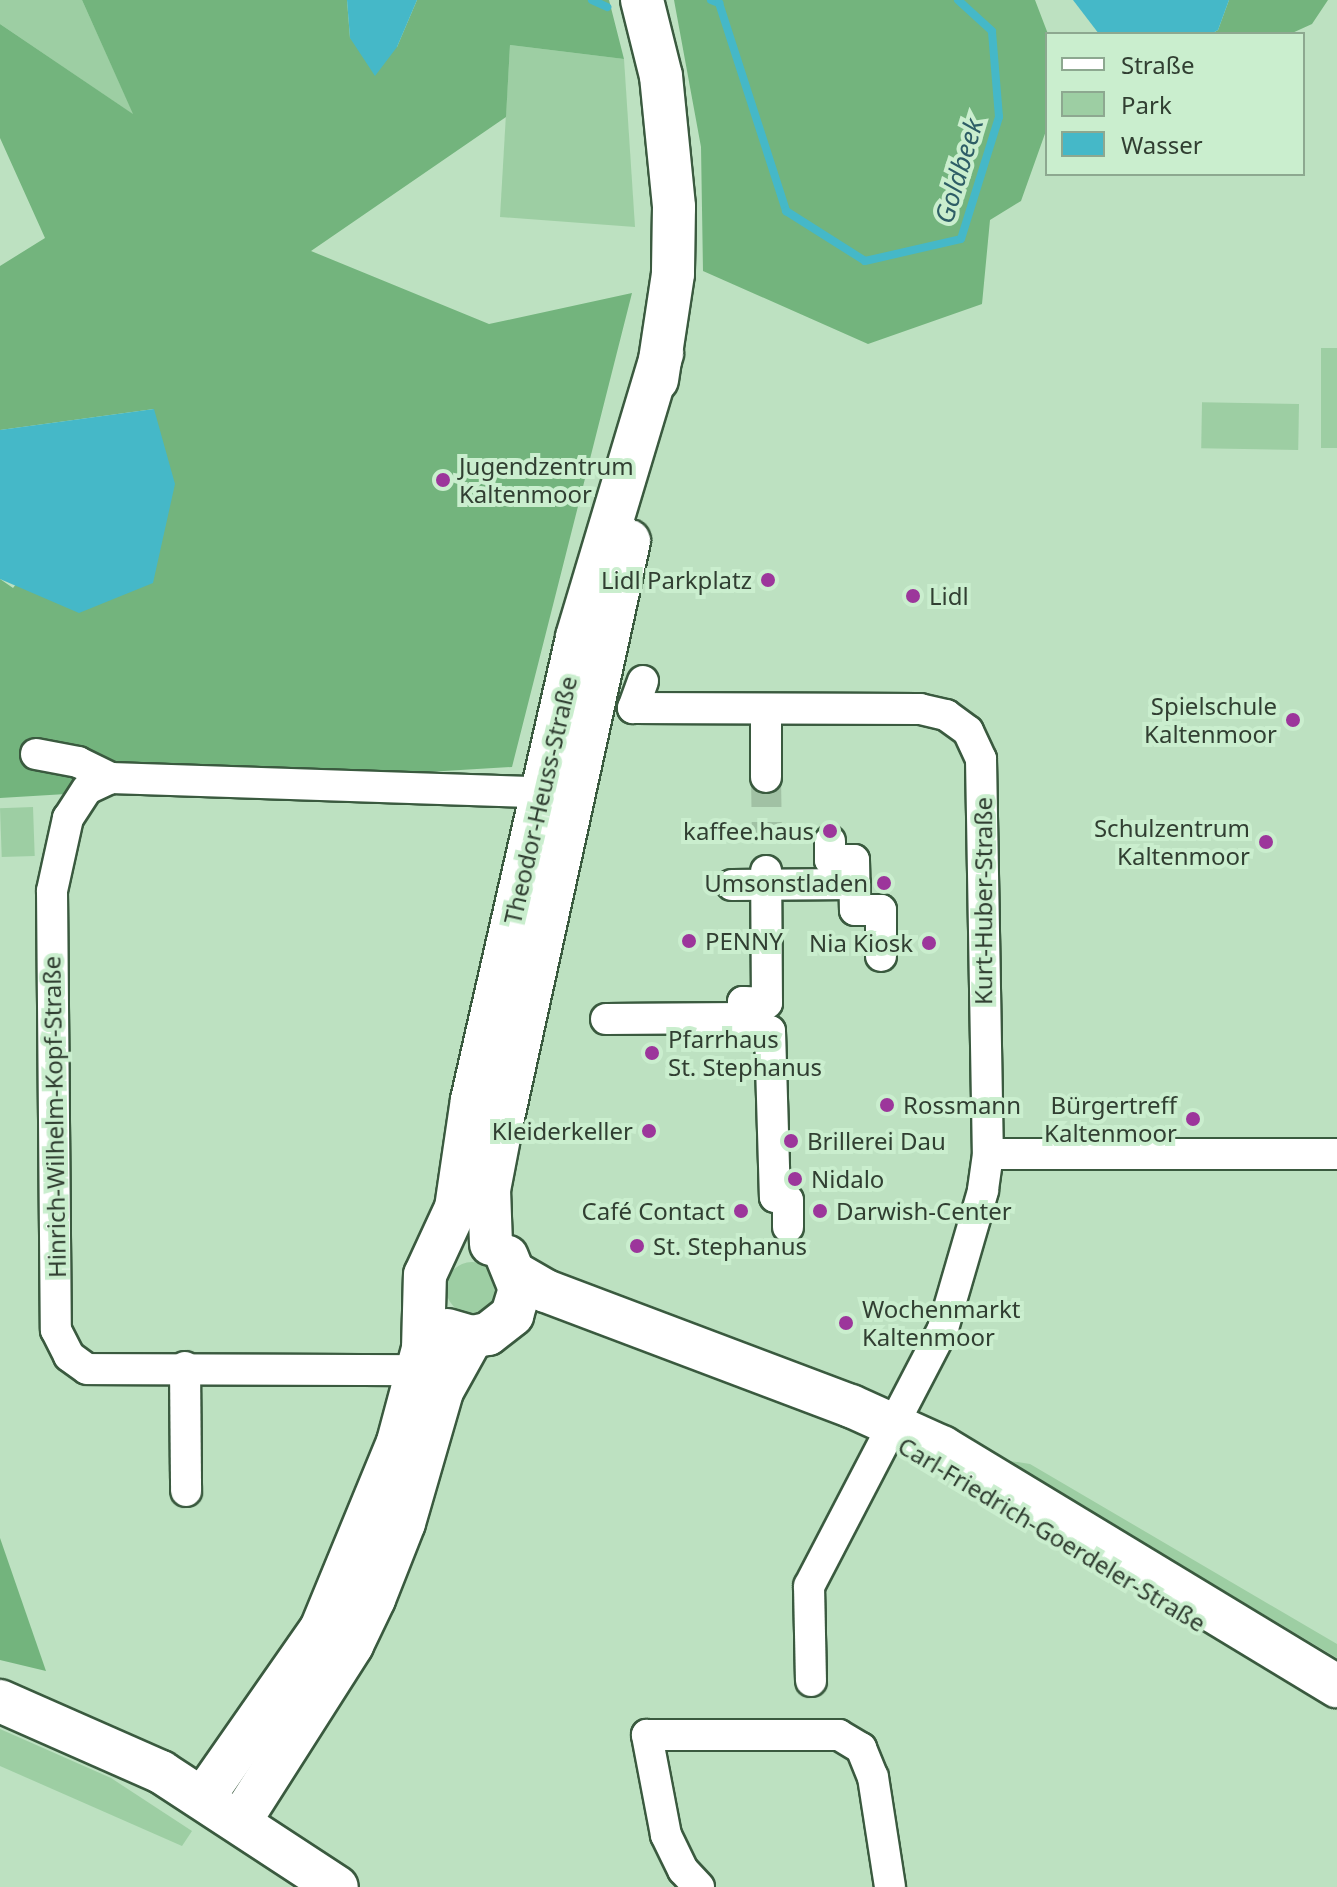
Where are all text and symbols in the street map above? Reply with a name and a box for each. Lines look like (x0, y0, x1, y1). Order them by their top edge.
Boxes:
legend (1045, 32, 1305, 176)
text: Straße (1121, 48, 1194, 81)
text: Park (1121, 88, 1172, 121)
water label: Goldbeek (928, 115, 990, 227)
text: Wasser (1121, 128, 1203, 161)
place label: Jugendzentrum Kaltenmoor (459, 452, 634, 508)
marker: Jugendzentrum Kaltenmoor (434, 471, 452, 489)
place label: Lidl Parkplatz (601, 566, 752, 594)
marker: Lidl Parkplatz (759, 571, 777, 589)
place label: Lidl (929, 582, 969, 610)
marker: Lidl (904, 587, 922, 605)
street label: Theodor-Heuss-Straße (497, 673, 583, 927)
place label: Spielschule Kaltenmoor (1144, 692, 1277, 748)
marker: Spielschule Kaltenmoor (1284, 711, 1302, 729)
street label: Kurt-Huber-Straße (969, 797, 997, 1005)
place label: Schulzentrum Kaltenmoor (1094, 814, 1250, 870)
place label: kaffee.haus (683, 817, 814, 845)
marker: kaffee.haus (821, 822, 839, 840)
marker: Schulzentrum Kaltenmoor (1257, 833, 1275, 851)
place label: Umsonstladen (704, 869, 868, 897)
marker: Umsonstladen (875, 874, 893, 892)
place label: PENNY (705, 927, 783, 955)
place label: Nia Kiosk (809, 929, 913, 957)
marker: PENNY (680, 932, 698, 950)
marker: Nia Kiosk (920, 934, 938, 952)
street label: Hinrich-Wilhelm-Kopf-Straße (37, 956, 71, 1278)
place label: Pfarrhaus St. Stephanus (668, 1025, 822, 1081)
marker: Pfarrhaus St. Stephanus (643, 1044, 661, 1062)
place label: Rossmann (903, 1091, 1021, 1119)
place label: Bürgertreff Kaltenmoor (1044, 1091, 1177, 1147)
marker: Rossmann (878, 1096, 896, 1114)
marker: Bürgertreff Kaltenmoor (1184, 1110, 1202, 1128)
place label: Kleiderkeller (492, 1117, 633, 1145)
marker: Kleiderkeller (640, 1122, 658, 1140)
place label: Brillerei Dau (807, 1127, 946, 1155)
marker: Brillerei Dau (782, 1132, 800, 1150)
place label: Nidalo (811, 1165, 884, 1193)
marker: Nidalo (786, 1170, 804, 1188)
place label: Café Contact (582, 1197, 725, 1225)
place label: Darwish-Center (836, 1197, 1012, 1225)
marker: Café Contact (732, 1202, 750, 1220)
marker: Darwish-Center (811, 1202, 829, 1220)
place label: St. Stephanus (653, 1232, 807, 1260)
marker: St. Stephanus (628, 1237, 646, 1255)
place label: Wochenmarkt Kaltenmoor (862, 1295, 1020, 1351)
marker: Wochenmarkt Kaltenmoor (837, 1314, 855, 1332)
street label: Carl-Friedrich-Goerdeler-Straße (893, 1431, 1211, 1637)

